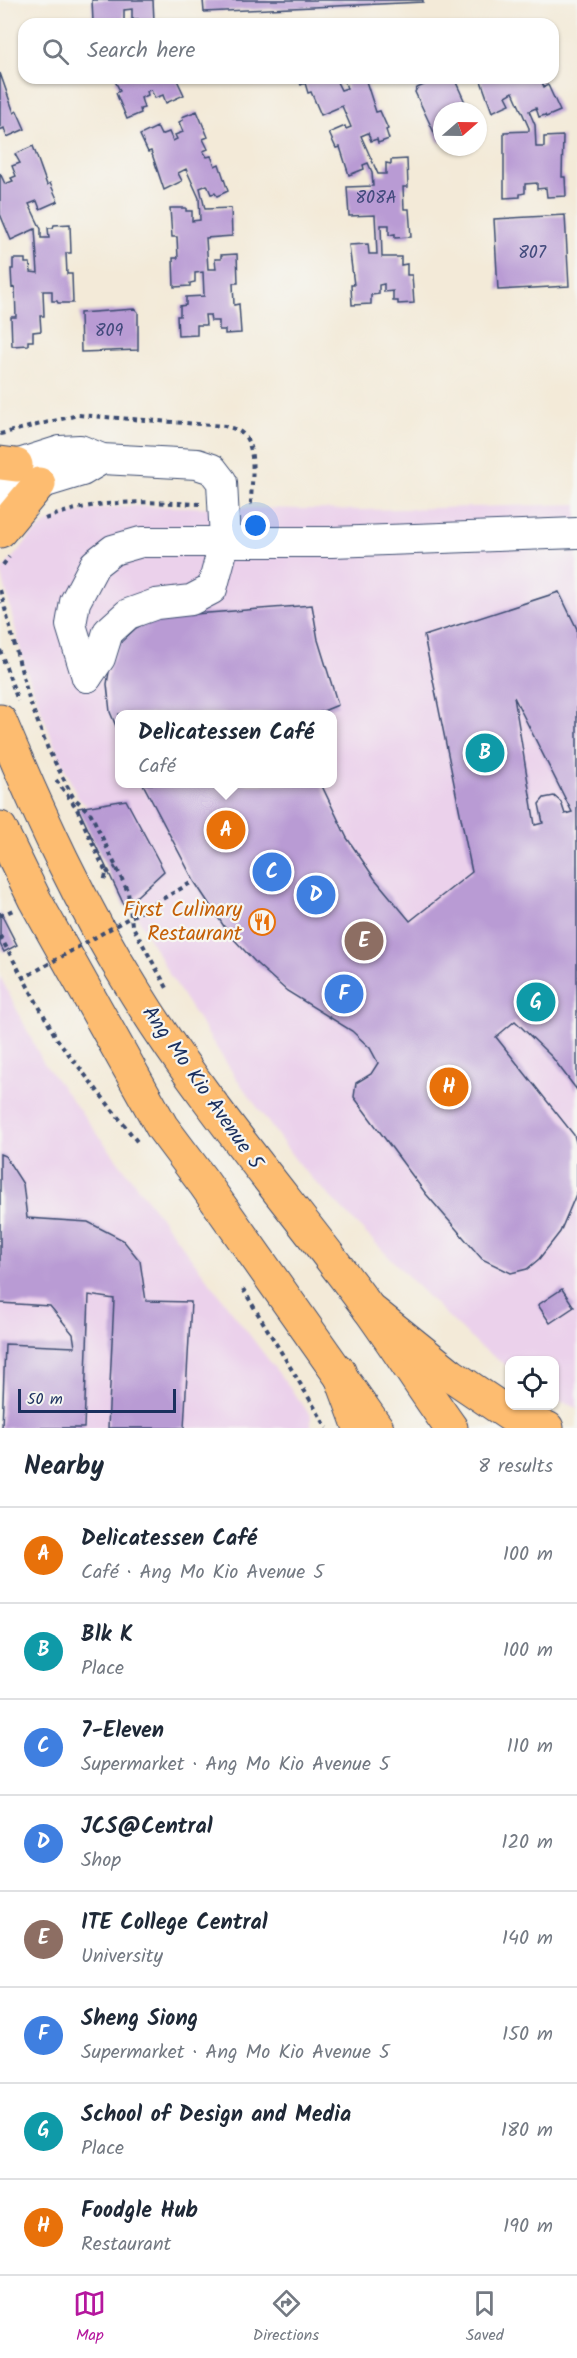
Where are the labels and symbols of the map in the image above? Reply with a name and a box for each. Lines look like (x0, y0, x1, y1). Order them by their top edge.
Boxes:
north arrow (433, 102, 487, 156)
house number: 808A (355, 184, 397, 213)
house number: 807 (518, 239, 547, 268)
house number: 809 (95, 317, 124, 346)
your location (241, 511, 270, 540)
pin: B (466, 730, 504, 776)
pin: A (206, 808, 246, 852)
pin: C (252, 850, 292, 894)
pin: D (296, 872, 336, 918)
place label: First Culinary Restaurant (123, 894, 243, 951)
restaurant icon: First Culinary Restaurant (247, 907, 277, 937)
pin: E (344, 918, 384, 964)
pin: F (324, 972, 364, 1016)
pin: G (516, 980, 556, 1024)
street label: Ang Mo Kio Avenue 5 (133, 999, 272, 1178)
pin: H (430, 1064, 468, 1110)
scale bar (18, 1386, 176, 1414)

